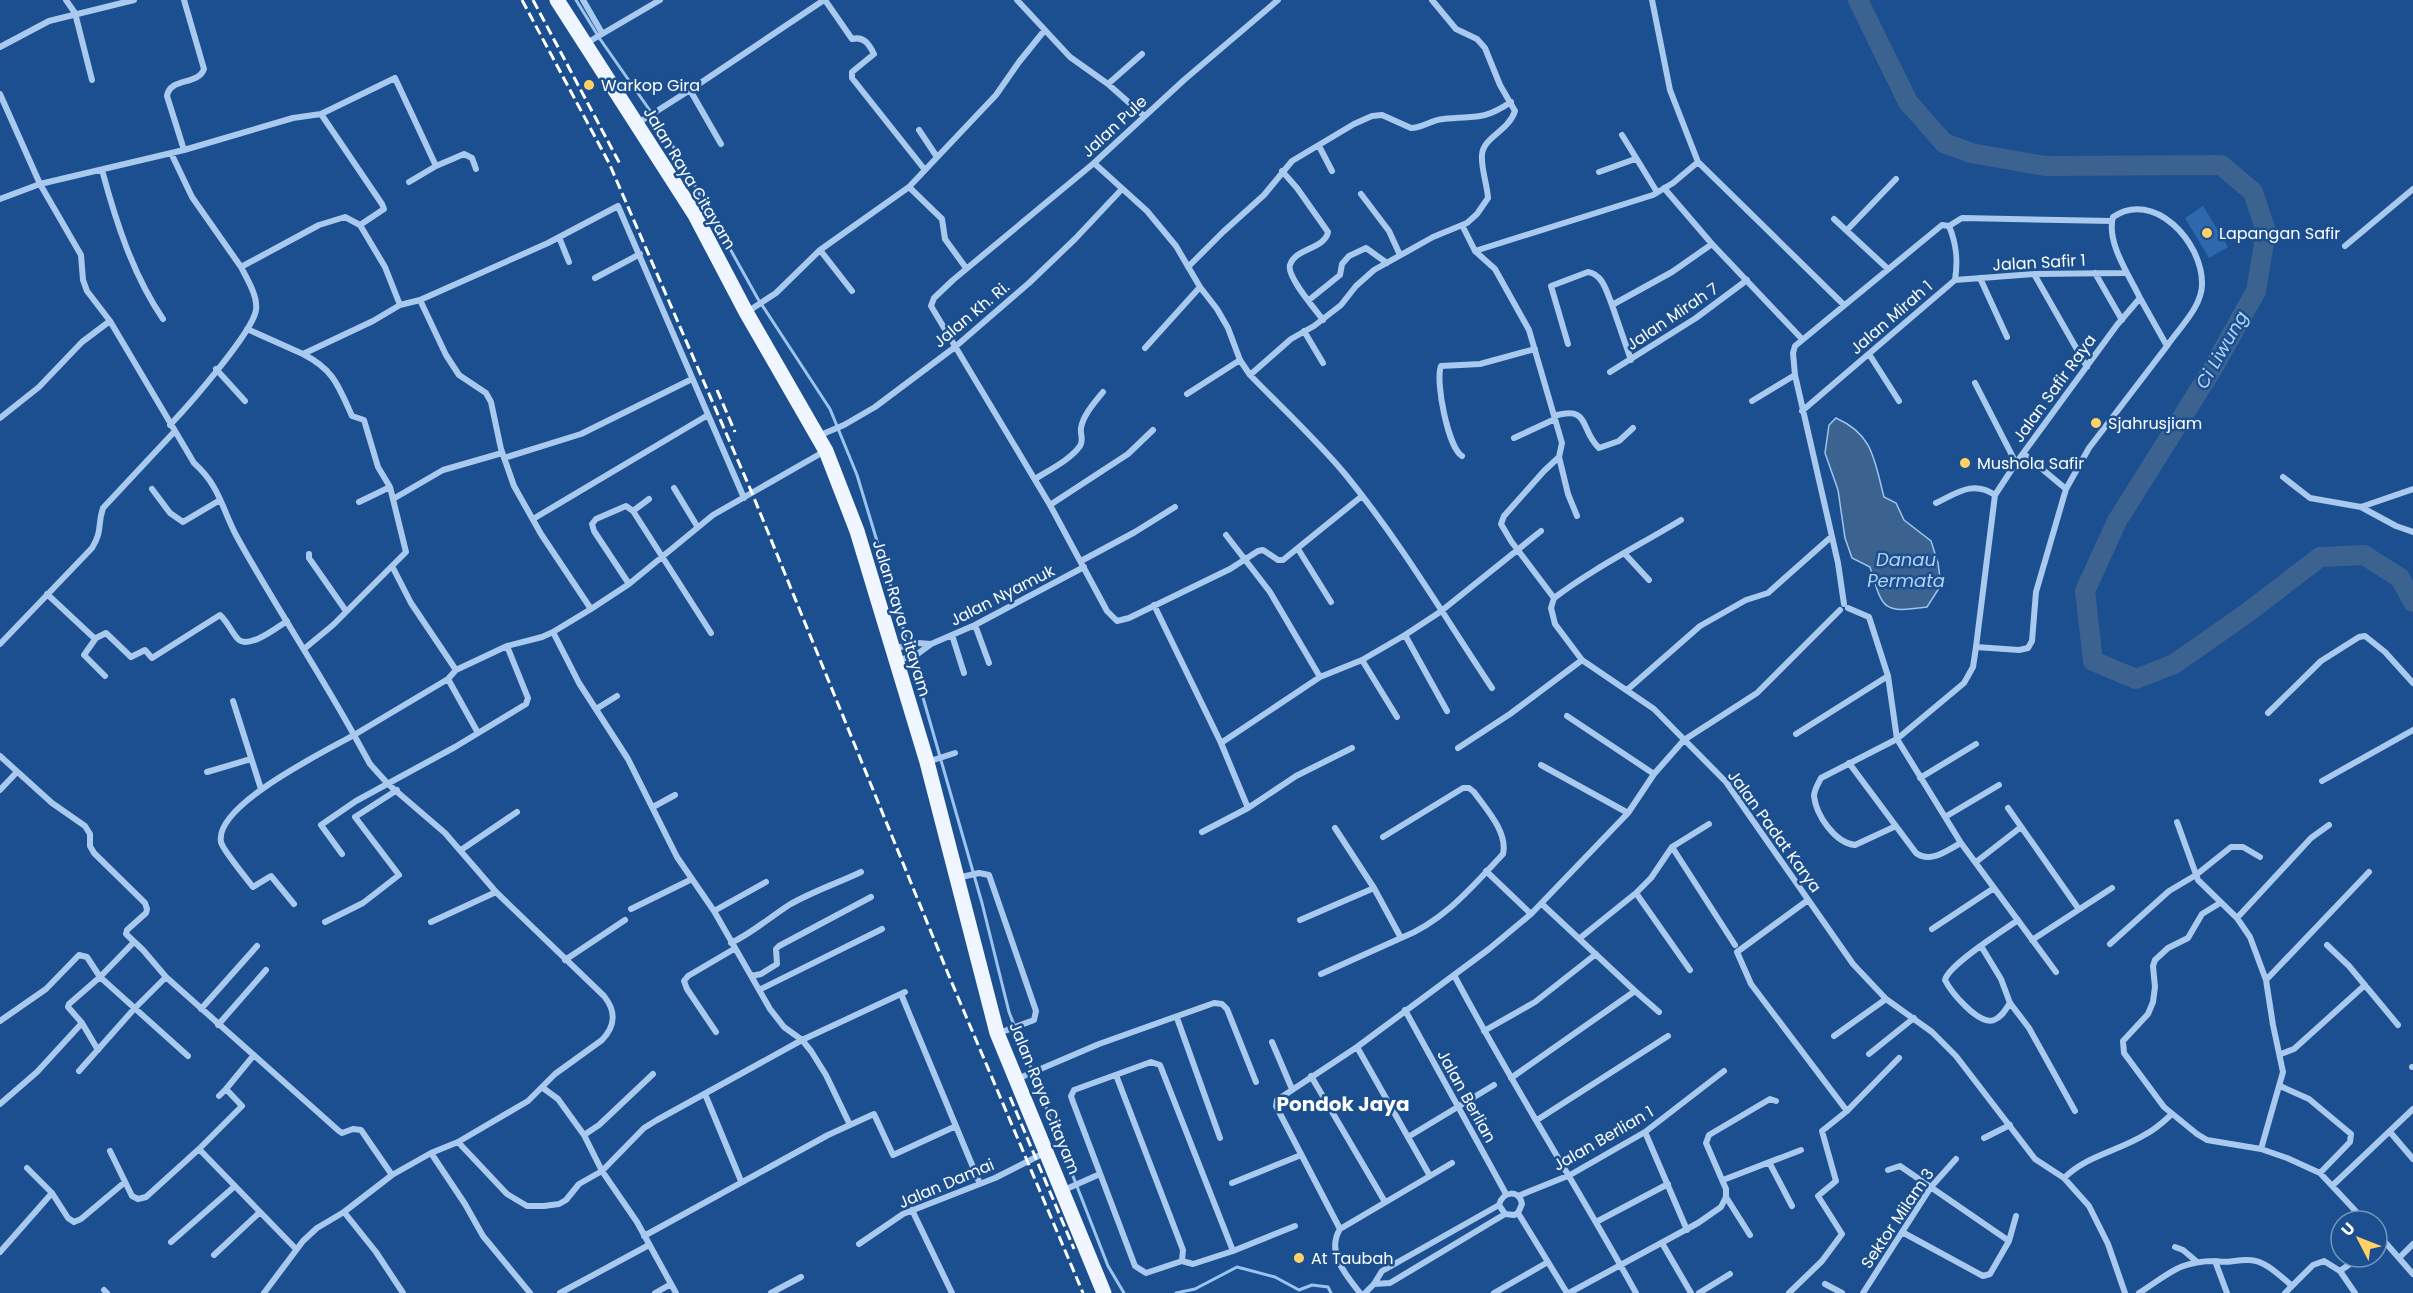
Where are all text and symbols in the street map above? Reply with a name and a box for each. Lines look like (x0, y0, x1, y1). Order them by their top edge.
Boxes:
place label: Warkop Gira (601, 74, 700, 97)
marker: Warkop Gira (582, 78, 596, 92)
street label: Jalan Pule (1077, 90, 1152, 163)
street label: Jalan Raya Citayam (638, 103, 741, 254)
place label: Lapangan Safir (2219, 222, 2340, 245)
marker: Lapangan Safir (2200, 226, 2214, 240)
street label: Jalan Safir 1 (1992, 249, 2086, 276)
street label: Jalan Mirah 1 (1845, 275, 1938, 360)
street label: Jalan Kh. Ri. (928, 276, 1014, 353)
street label: Jalan Mirah 7 (1622, 277, 1723, 356)
water label: Ci Liwung (2189, 306, 2254, 393)
street label: Jalan Safir Raya (2007, 330, 2101, 447)
place label: Sjahrusjiam (2108, 412, 2202, 435)
marker: Sjahrusjiam (2089, 416, 2103, 430)
place label: Mushola Safir (1977, 452, 2084, 475)
marker: Mushola Safir (1958, 456, 1972, 470)
street label: Jalan Raya Citayam (867, 537, 936, 699)
water label: Danau Permata (1867, 547, 1945, 593)
street label: Jalan Nyamuk (946, 559, 1059, 632)
street label: Jalan Padat Karya (1722, 765, 1827, 897)
street label: Jalan Raya Citayam (1003, 1019, 1086, 1178)
street label: Jalan Berlian (1431, 1046, 1502, 1147)
district label: Pondok Jaya (1277, 1090, 1409, 1118)
street label: Jalan Berlian 1 (1549, 1100, 1658, 1177)
street label: Jalan Damai (895, 1153, 998, 1214)
street label: Sektor Milam 3 (1855, 1164, 1940, 1273)
north arrow (2329, 1209, 2389, 1269)
text: U (2336, 1217, 2361, 1241)
place label: At Taubah (1311, 1247, 1393, 1270)
marker: At Taubah (1292, 1251, 1306, 1265)

